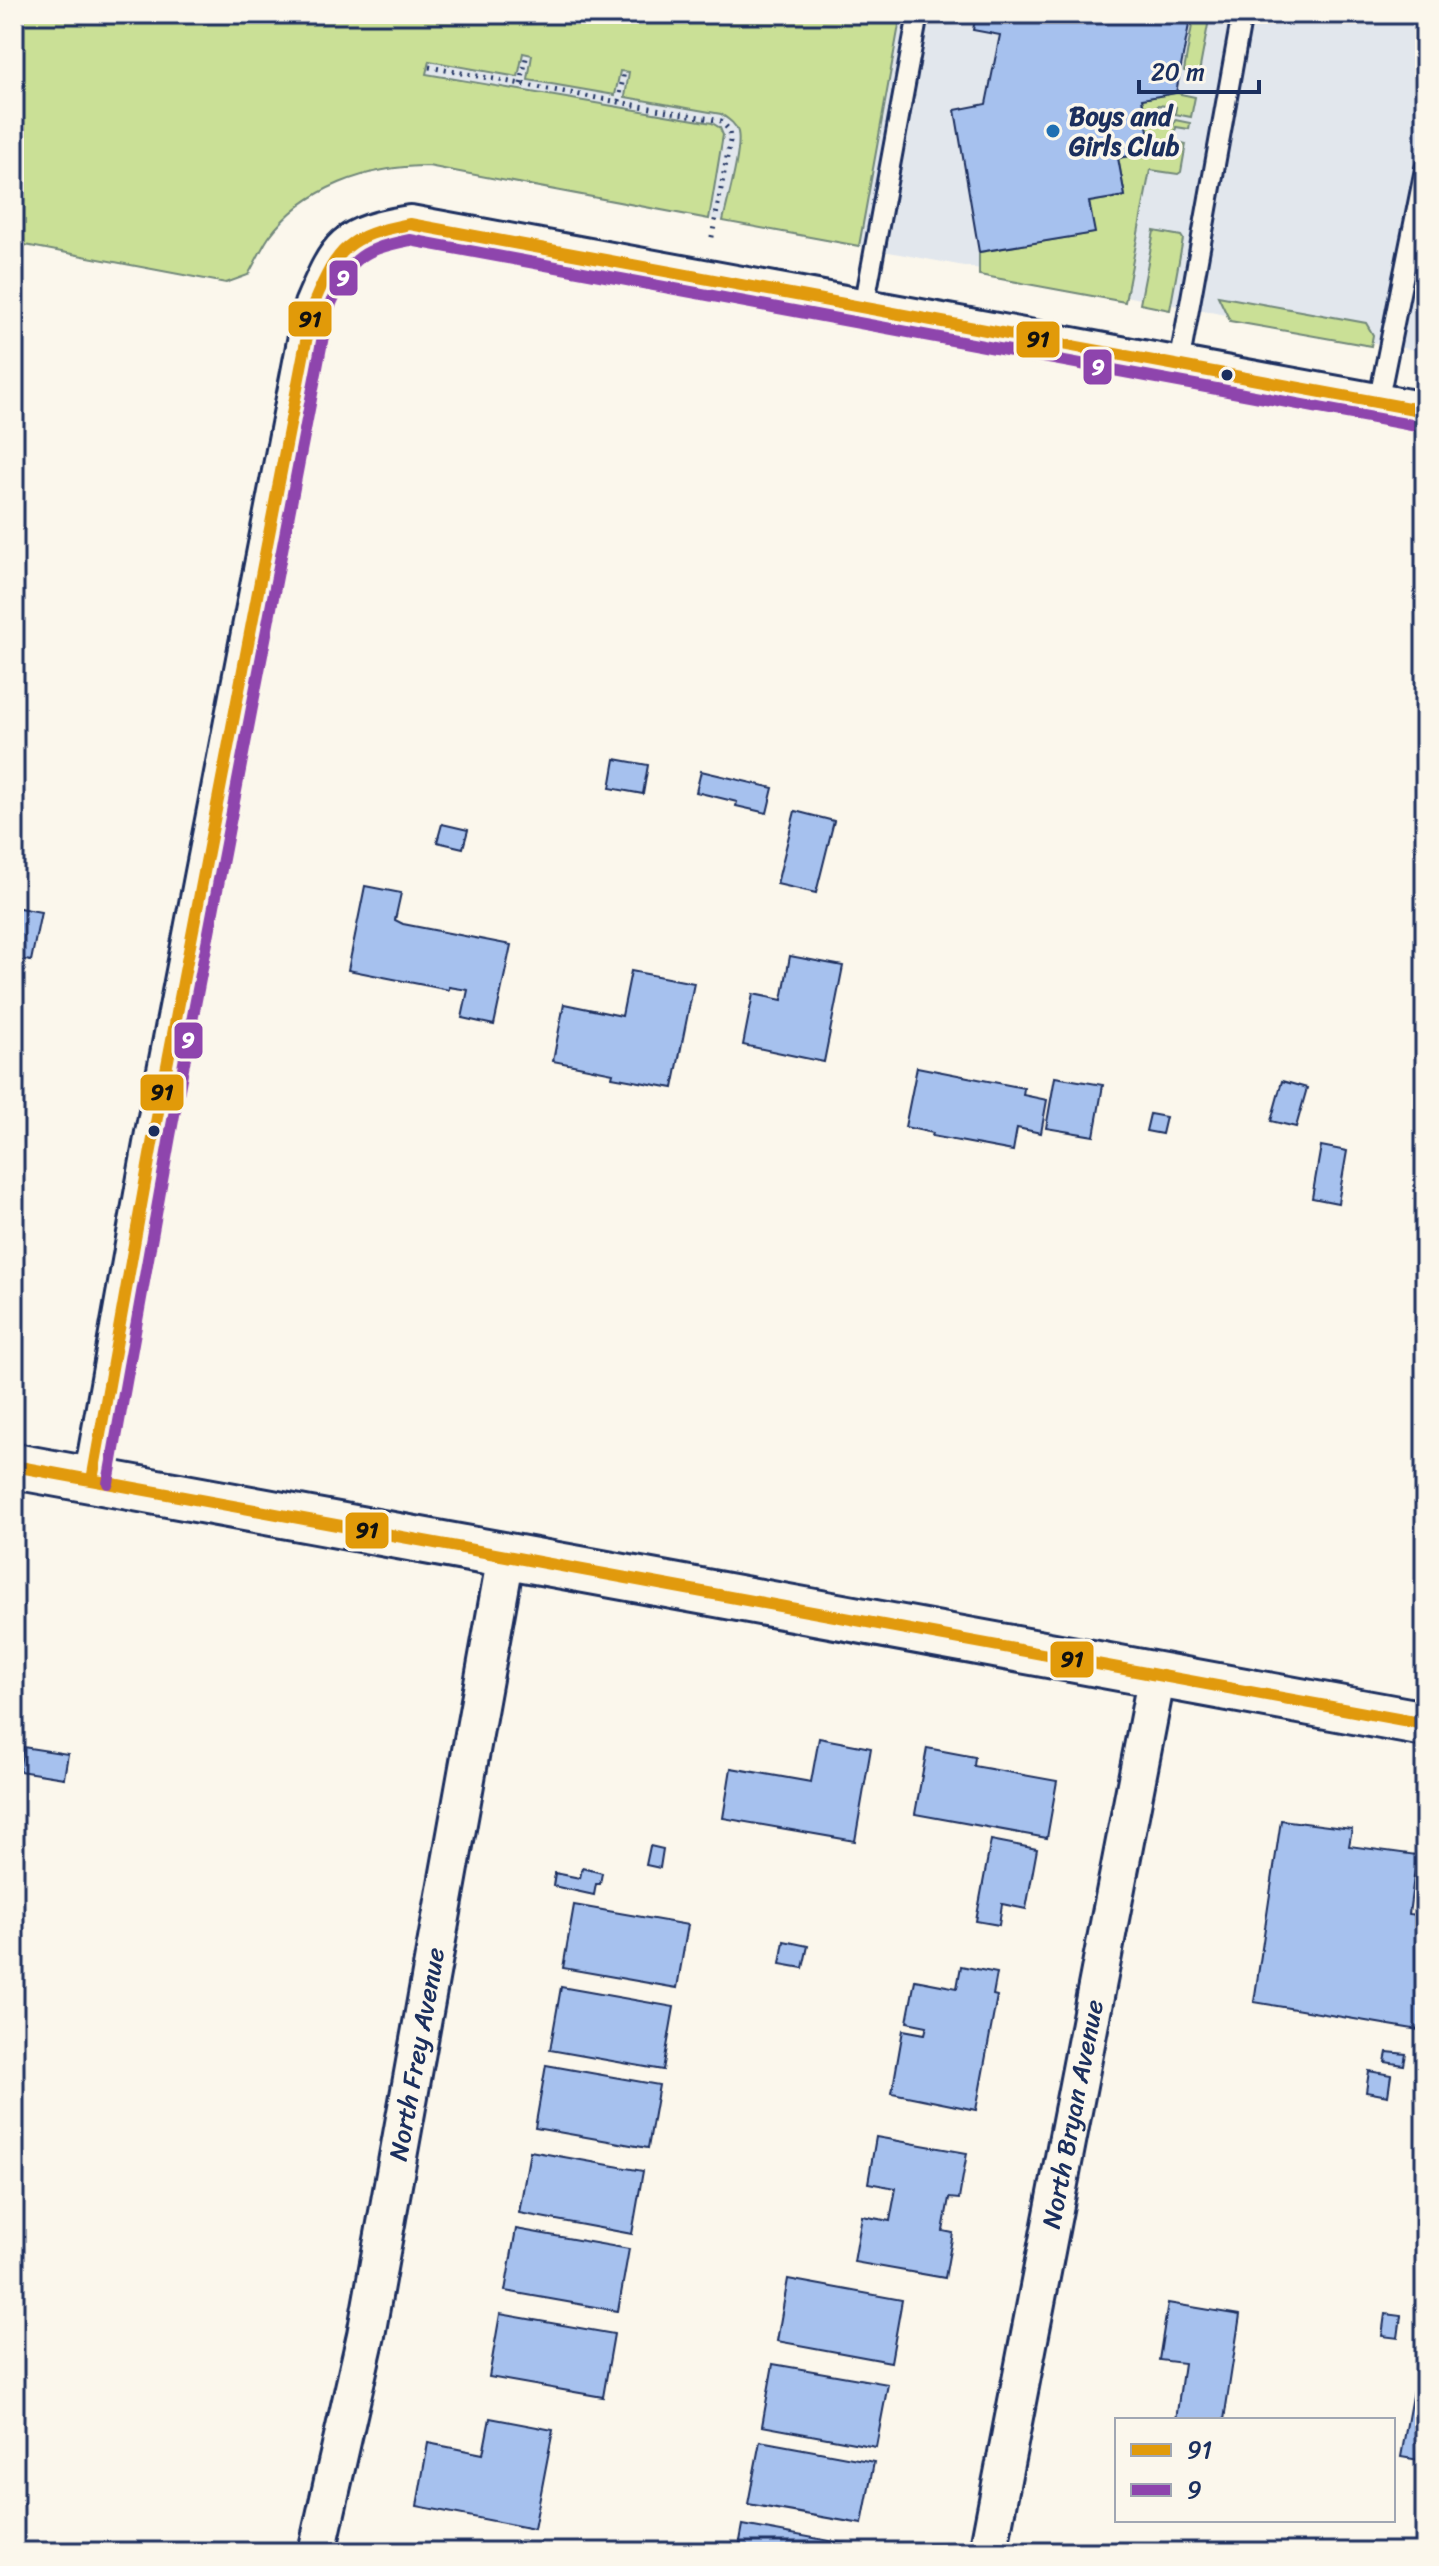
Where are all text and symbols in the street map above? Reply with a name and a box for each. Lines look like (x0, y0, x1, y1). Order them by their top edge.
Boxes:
scale bar (1139, 44, 1259, 94)
text: 20 m (1151, 51, 1205, 93)
place label: Boys and Girls Club (1069, 93, 1179, 169)
marker: Boys and Girls Club (1044, 122, 1062, 140)
line badge: 9 (328, 259, 359, 297)
text: 9 (336, 259, 350, 298)
line badge: 91 (287, 300, 333, 338)
text: 91 (299, 300, 322, 339)
line badge: 91 (1015, 320, 1061, 359)
text: 91 (1027, 320, 1050, 359)
line badge: 9 (1082, 348, 1113, 386)
text: 9 (1091, 348, 1105, 387)
unlabelled marker (1219, 367, 1235, 383)
line badge: 9 (173, 1021, 204, 1060)
text: 9 (181, 1021, 195, 1060)
line badge: 91 (139, 1073, 185, 1112)
text: 91 (151, 1073, 174, 1112)
unlabelled marker (146, 1123, 162, 1139)
line badge: 91 (344, 1511, 390, 1550)
text: 91 (356, 1511, 379, 1550)
line badge: 91 (1049, 1640, 1095, 1679)
text: 91 (1061, 1640, 1084, 1679)
street label: North Frey Avenue (375, 1944, 458, 2164)
street label: North Bryan Avenue (1028, 1996, 1117, 2232)
legend (1115, 2418, 1395, 2522)
text: 91 (1187, 2429, 1212, 2471)
text: 9 (1187, 2469, 1202, 2511)

